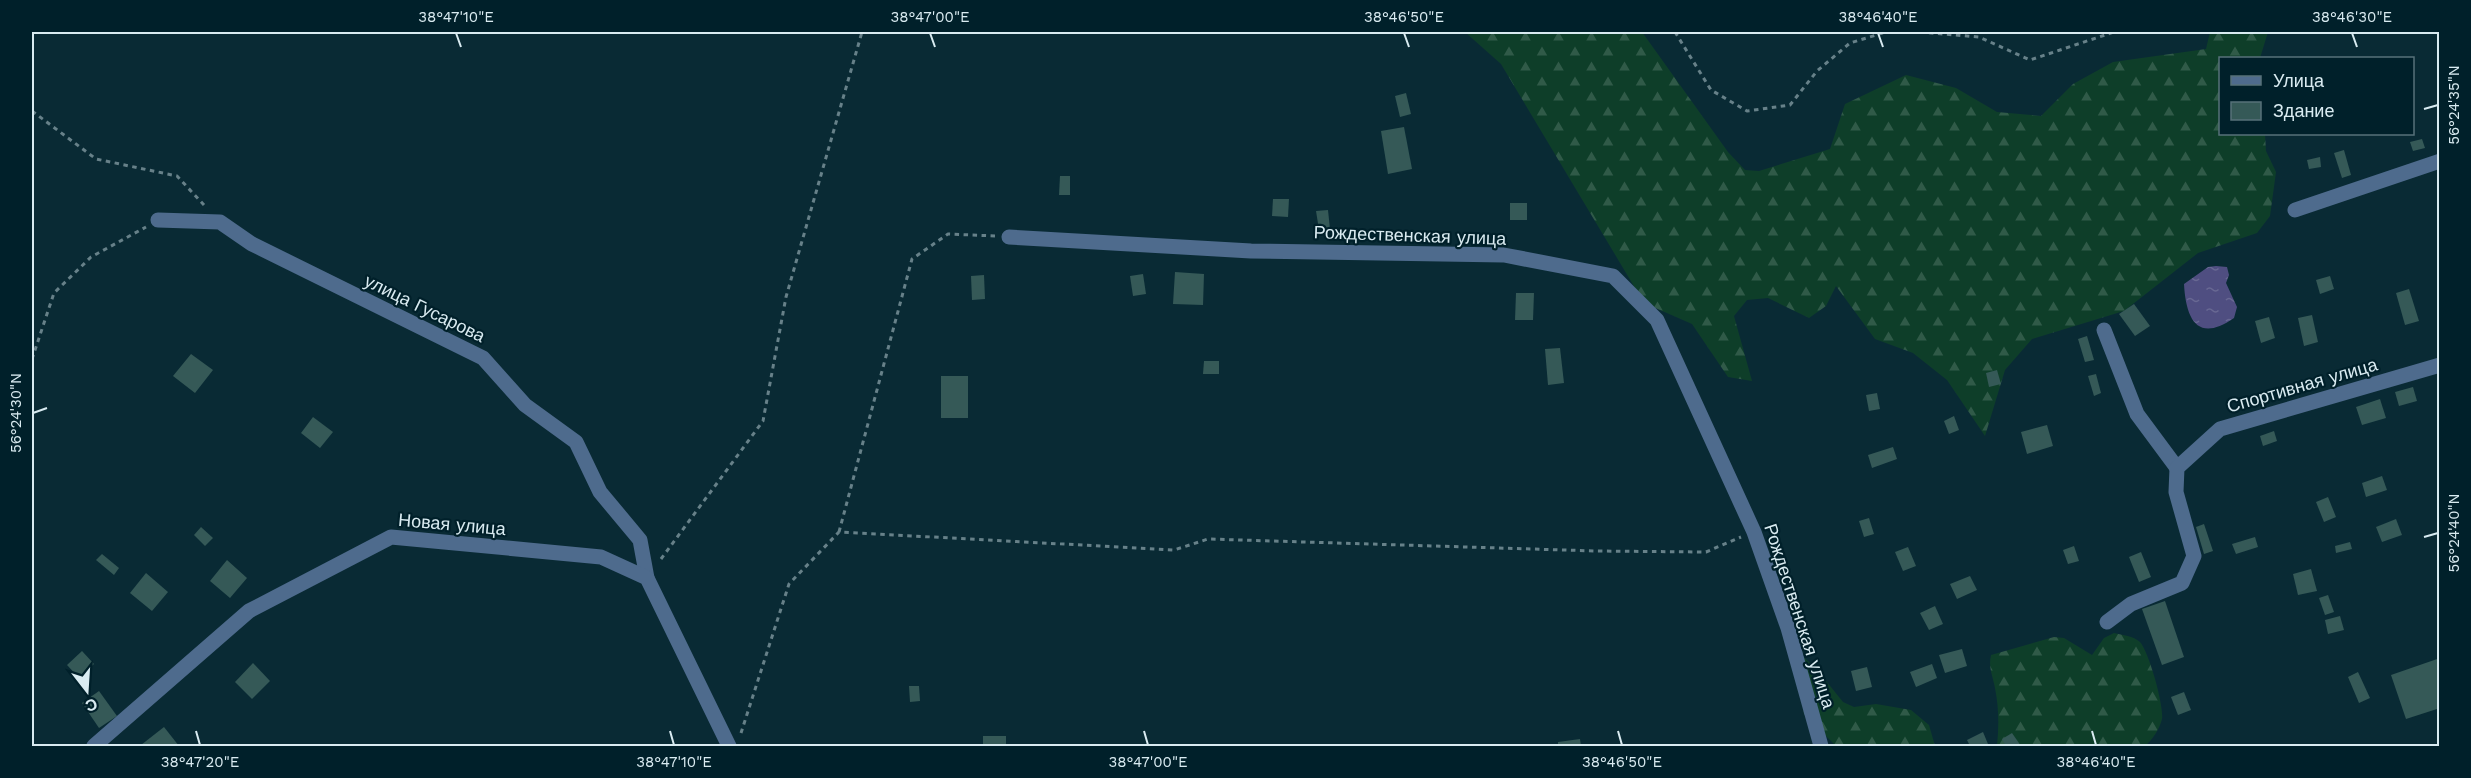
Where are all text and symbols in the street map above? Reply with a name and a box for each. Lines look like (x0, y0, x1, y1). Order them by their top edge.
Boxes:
text: 38°47'10"E (418, 8, 494, 26)
text: 38°47'00"E (890, 8, 970, 26)
text: 38°46'50"E (1364, 8, 1444, 26)
text: 38°46'40"E (1838, 8, 1918, 26)
text: 38°46'30"E (2312, 8, 2392, 26)
legend (2219, 57, 2414, 135)
text: 56°24'35"N (2445, 65, 2463, 145)
text: Улица (2273, 70, 2325, 91)
text: Здание (2273, 100, 2334, 121)
street label: Рождественская улица (1313, 221, 1508, 249)
street label: улица Гусарова (361, 270, 490, 347)
street label: Спортивная улица (2224, 353, 2381, 417)
text: 56°24'30"N (7, 373, 25, 453)
text: 56°24'40"N (2445, 493, 2463, 573)
street label: Новая улица (397, 509, 508, 539)
street label: Рождественская улица (1760, 521, 1840, 712)
north arrow (57, 661, 117, 721)
text: С (83, 694, 100, 716)
text: 38°47'20"E (161, 753, 239, 771)
text: 38°47'10"E (636, 753, 712, 771)
text: 38°47'00"E (1108, 753, 1188, 771)
text: 38°46'50"E (1582, 753, 1662, 771)
text: 38°46'40"E (2056, 753, 2136, 771)

